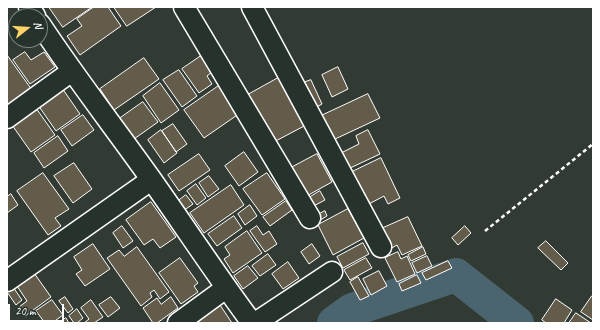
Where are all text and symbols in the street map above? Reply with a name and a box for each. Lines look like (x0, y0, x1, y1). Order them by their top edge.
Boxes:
north arrow (8, 8, 48, 48)
text: N (31, 19, 46, 30)
scale bar (10, 296, 66, 322)
text: 20 m (15, 303, 35, 319)

